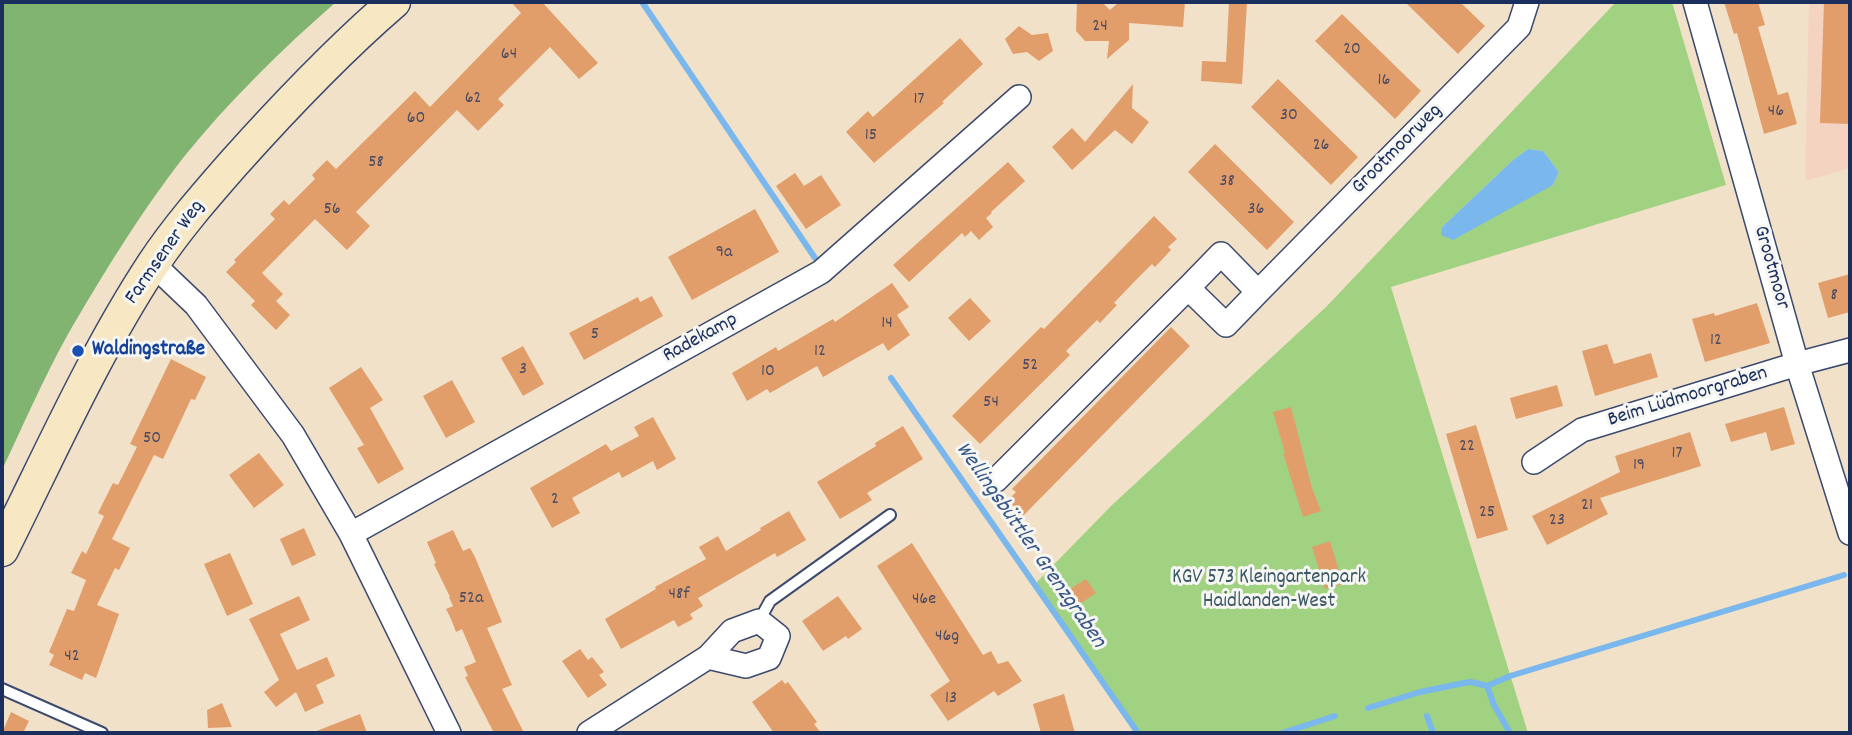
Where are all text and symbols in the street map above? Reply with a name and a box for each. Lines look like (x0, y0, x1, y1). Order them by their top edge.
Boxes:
house number: 24 (1092, 17, 1108, 39)
house number: 20 (1343, 40, 1361, 62)
house number: 64 (501, 45, 517, 67)
house number: 16 (1378, 71, 1390, 93)
house number: 62 (465, 89, 481, 111)
house number: 17 (914, 90, 924, 112)
street label: Grootmoorweg (1347, 99, 1449, 201)
house number: 46 (1768, 102, 1784, 124)
house number: 30 (1280, 106, 1298, 128)
house number: 60 (407, 109, 425, 131)
house number: 15 (865, 126, 877, 148)
house number: 26 (1313, 136, 1329, 158)
house number: 58 (368, 153, 384, 175)
house number: 38 (1219, 172, 1235, 194)
street label: Farmsener Weg (121, 196, 211, 310)
house number: 56 (323, 200, 341, 222)
house number: 36 (1248, 200, 1264, 222)
street label: Grootmoor (1746, 223, 1794, 313)
house number: 9a (716, 243, 732, 265)
house number: 8 (1830, 286, 1838, 308)
street label: Radekamp (659, 308, 743, 370)
house number: 14 (881, 314, 893, 336)
house number: 5 (591, 325, 599, 347)
house number: 12 (1710, 331, 1722, 353)
place label: Waldingstraße (92, 338, 205, 364)
house number: 12 (814, 342, 826, 364)
marker: Waldingstraße (70, 343, 86, 359)
house number: 52 (1022, 356, 1038, 378)
house number: 3 (519, 360, 527, 382)
house number: 10 (761, 362, 775, 384)
street label: Beim Lüdmoorgraben (1605, 362, 1771, 434)
house number: 54 (983, 393, 999, 415)
house number: 50 (143, 429, 161, 451)
house number: 22 (1459, 437, 1475, 459)
water label: Wellingsbüttler Grenzgraben (947, 438, 1111, 654)
house number: 17 (1672, 444, 1682, 466)
house number: 19 (1633, 456, 1645, 478)
house number: 2 (551, 490, 559, 512)
house number: 21 (1581, 496, 1593, 518)
house number: 25 (1479, 503, 1495, 525)
house number: 23 (1549, 511, 1565, 533)
park label: KGV 573 Kleingartenpark Haidlanden-West (1172, 566, 1366, 616)
house number: 48f (668, 585, 690, 607)
house number: 52a (459, 589, 483, 611)
house number: 46e (912, 590, 936, 612)
house number: 46g (935, 627, 959, 649)
house number: 42 (64, 647, 80, 669)
house number: 13 (945, 689, 957, 711)

